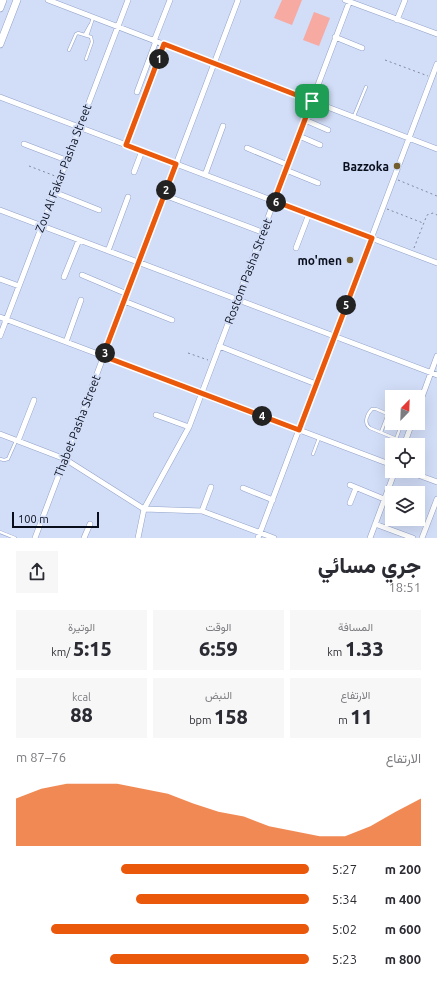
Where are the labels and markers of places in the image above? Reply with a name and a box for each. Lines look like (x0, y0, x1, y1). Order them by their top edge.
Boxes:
pin: 1 (149, 49, 169, 69)
pin (295, 84, 329, 118)
place label: Bazzoka (343, 160, 389, 173)
marker: Bazzoka (392, 161, 402, 171)
pin: 2 (156, 180, 176, 200)
pin: 6 (266, 192, 286, 212)
place label: mo'men (297, 254, 342, 267)
marker: mo'men (345, 255, 355, 265)
pin: 5 (336, 295, 356, 315)
pin: 3 (95, 343, 115, 363)
pin: 4 (252, 406, 272, 426)

